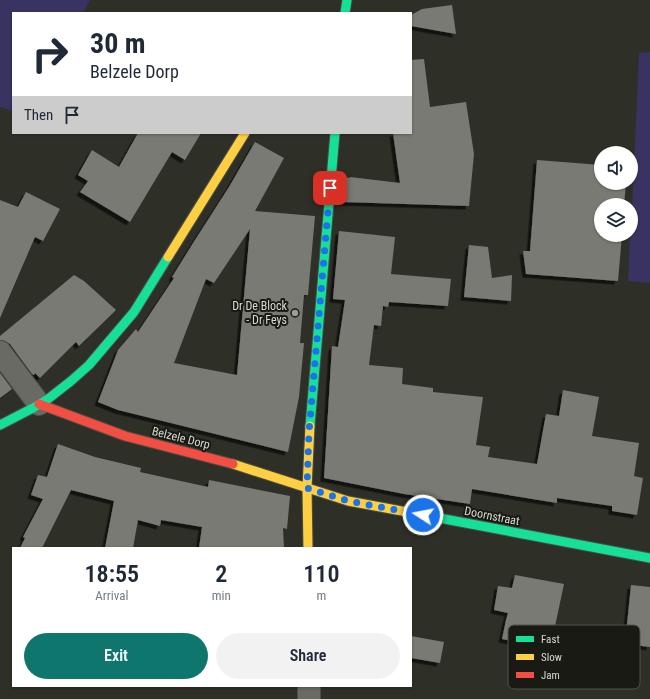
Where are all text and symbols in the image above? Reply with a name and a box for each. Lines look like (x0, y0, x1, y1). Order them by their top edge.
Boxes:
text: 30 m (90, 27, 146, 60)
icon: right (24, 28, 76, 80)
text: Belzele Dorp (90, 61, 179, 82)
icon: arrive (61, 104, 83, 126)
text: Then (24, 106, 53, 124)
map controls (594, 146, 638, 242)
button: sound (594, 146, 638, 190)
pin (313, 171, 347, 205)
icon: arrive (319, 177, 341, 199)
button: layers (594, 198, 638, 242)
place label: Dr De Block - Dr Feys (232, 299, 288, 327)
marker: Dr De Block - Dr Feys (290, 308, 300, 318)
street label: Belzele Dorp (151, 424, 212, 452)
position arrow (402, 494, 444, 536)
street label: Doornstraat (463, 504, 521, 528)
text: 18:55 (85, 560, 139, 588)
text: 2 (215, 560, 227, 588)
text: 110 (303, 560, 339, 588)
text: Arrival (95, 588, 128, 603)
text: min (212, 588, 231, 603)
text: m (316, 588, 326, 603)
legend (508, 625, 640, 689)
button: Exit (24, 633, 208, 679)
button: Share (216, 633, 400, 679)
text: Fast (541, 633, 560, 646)
text: Slow (541, 651, 562, 664)
text: Jam (541, 669, 560, 682)

